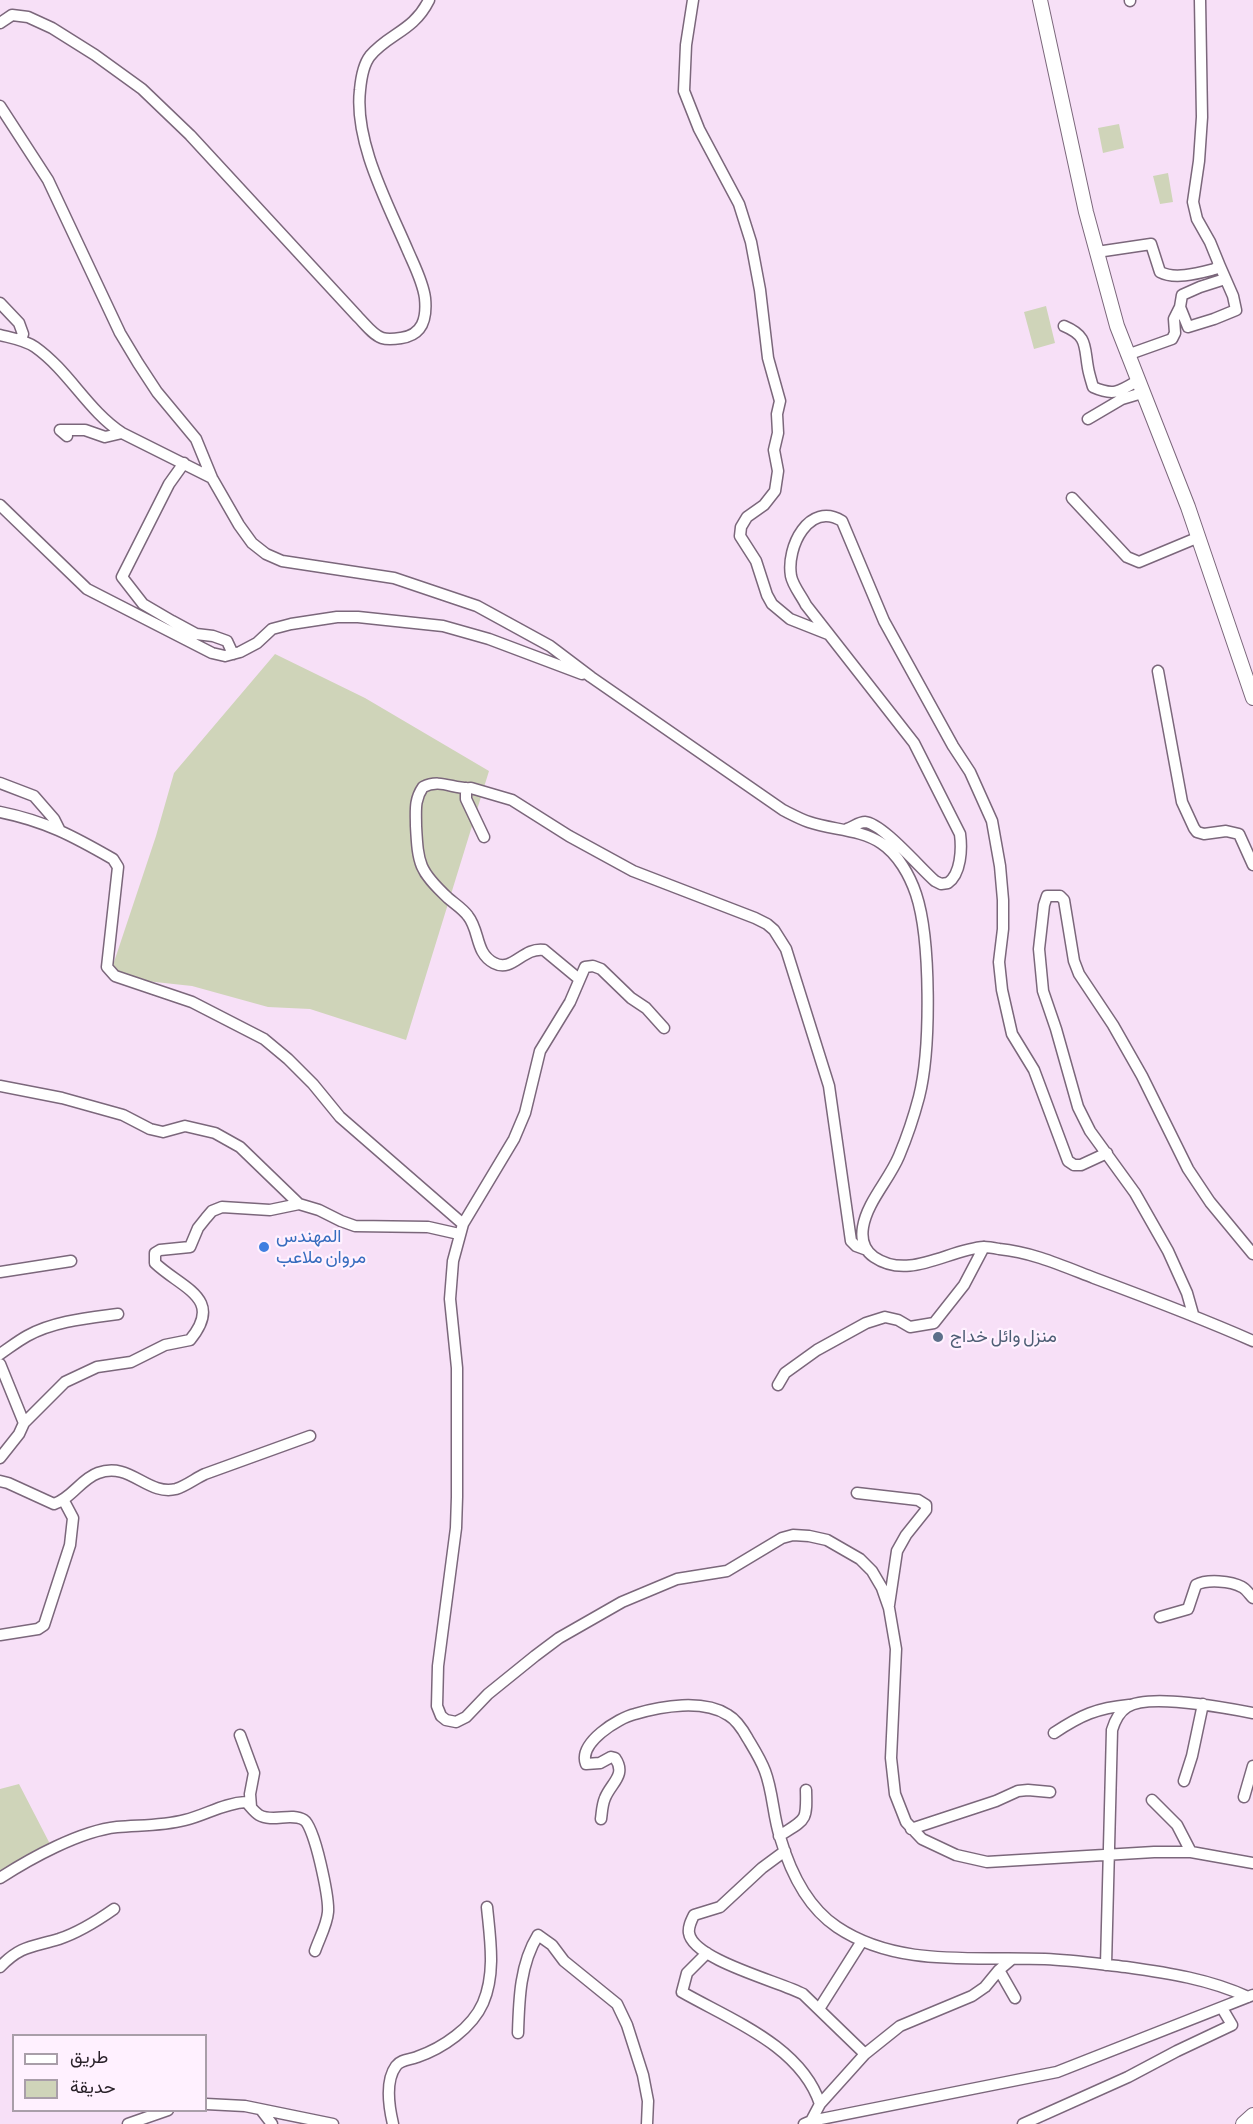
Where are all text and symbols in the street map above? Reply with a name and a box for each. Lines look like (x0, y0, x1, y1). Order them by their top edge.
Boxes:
place label: المهندس مروان ملاعب (276, 1226, 366, 1268)
marker: المهندس مروان ملاعب (257, 1240, 271, 1254)
place label: منزل وائل خداج (950, 1326, 1057, 1348)
marker: منزل وائل خداج (931, 1330, 945, 1344)
legend (12, 2034, 207, 2112)
text: طريق (70, 2047, 108, 2068)
text: حديقة (70, 2077, 116, 2098)

